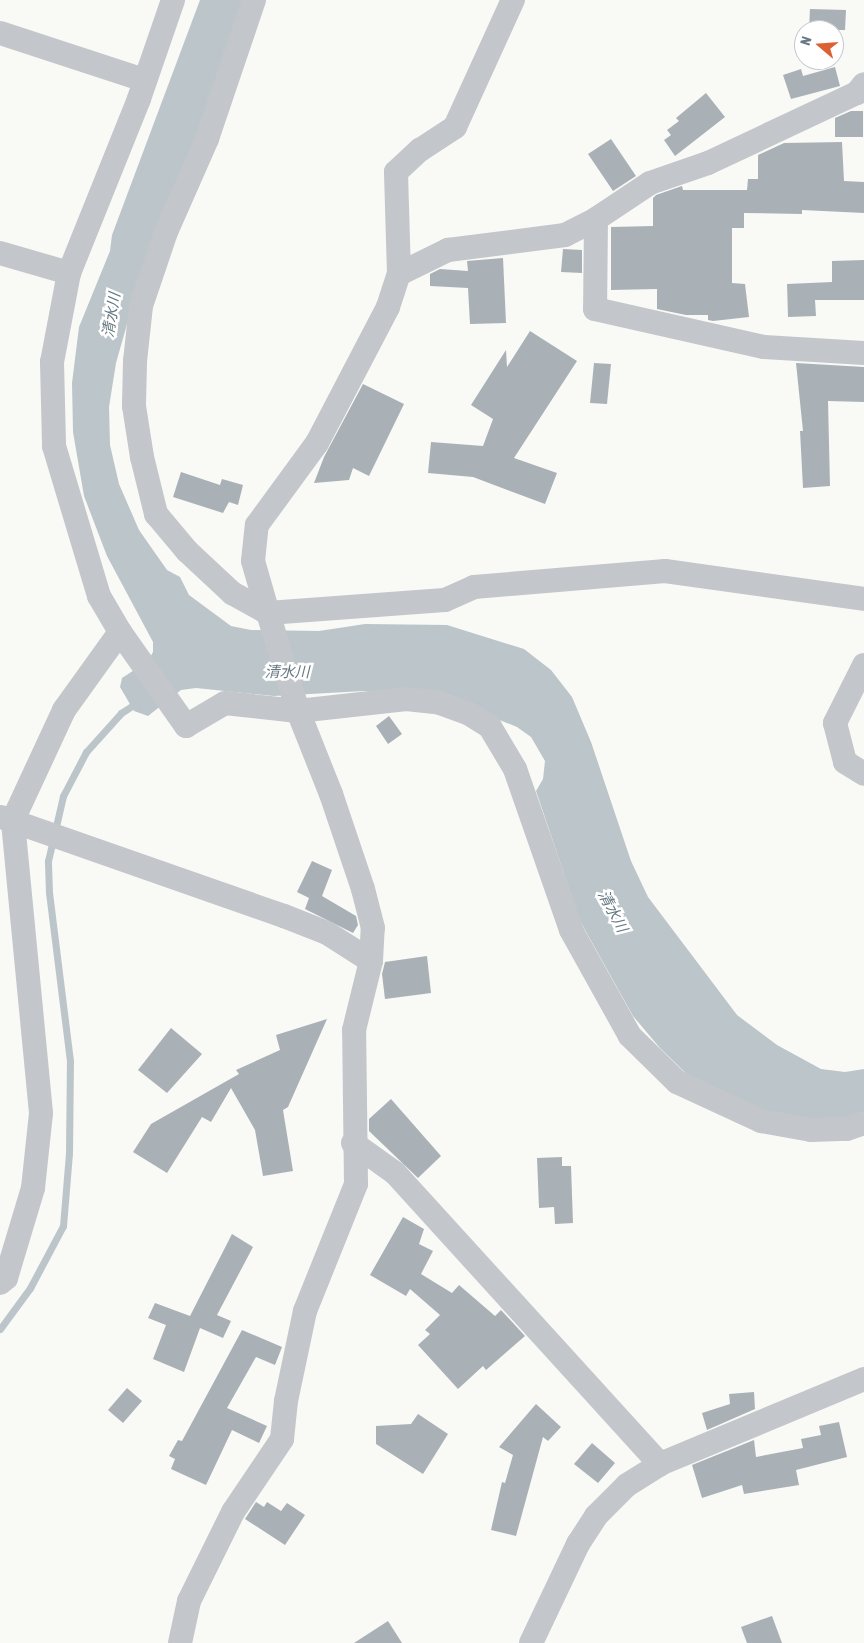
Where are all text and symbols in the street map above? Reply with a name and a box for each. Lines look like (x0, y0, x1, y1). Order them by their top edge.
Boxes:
north arrow (794, 20, 844, 70)
text: N (797, 34, 815, 47)
water label: 清水川 (99, 291, 123, 339)
water label: 清水川 (265, 663, 309, 681)
water label: 清水川 (594, 887, 632, 935)

